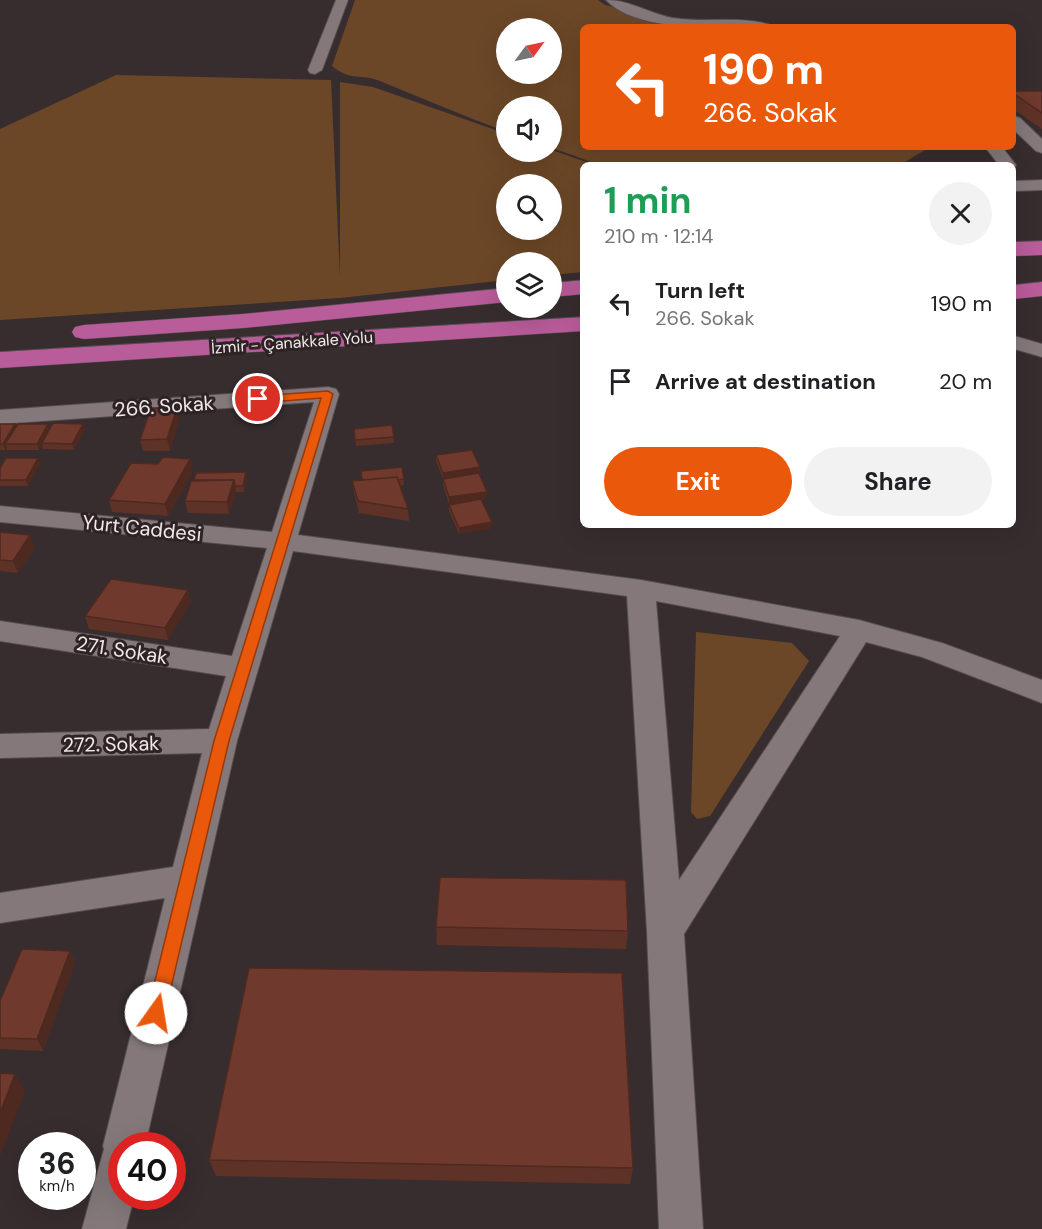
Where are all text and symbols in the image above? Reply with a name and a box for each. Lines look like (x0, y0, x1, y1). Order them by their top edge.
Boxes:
north arrow (496, 18, 562, 84)
map controls (496, 18, 562, 318)
text: 190 m (703, 42, 824, 97)
icon: left (604, 48, 682, 126)
text: 266. Sokak (703, 95, 837, 130)
button: sound (496, 96, 562, 162)
button: search (496, 174, 562, 240)
text: 1 min (604, 177, 692, 224)
button: close (929, 182, 992, 245)
text: 210 m · 12:14 (604, 223, 713, 249)
button: layers (496, 252, 562, 318)
text: Turn left (655, 276, 745, 305)
icon: left (604, 287, 637, 320)
text: 190 m (931, 289, 992, 318)
text: 266. Sokak (655, 305, 755, 331)
street label: İzmir - Çanakkale Yolu (210, 326, 374, 359)
icon: arrive (604, 365, 637, 398)
text: Arrive at destination (655, 367, 876, 396)
text: 20 m (939, 367, 992, 396)
pin (232, 373, 283, 424)
icon: arrive (241, 382, 274, 415)
street label: 266. Sokak (113, 390, 215, 422)
button: Exit (604, 447, 792, 516)
button: Share (804, 447, 992, 516)
street label: Yurt Caddesi (81, 509, 203, 547)
street label: 271. Sokak (75, 630, 169, 670)
street label: 272. Sokak (62, 730, 160, 758)
position arrow (124, 981, 188, 1045)
speed limit sign: 40 (108, 1132, 186, 1210)
text: 36 (38, 1144, 76, 1183)
text: km/h (39, 1176, 75, 1196)

